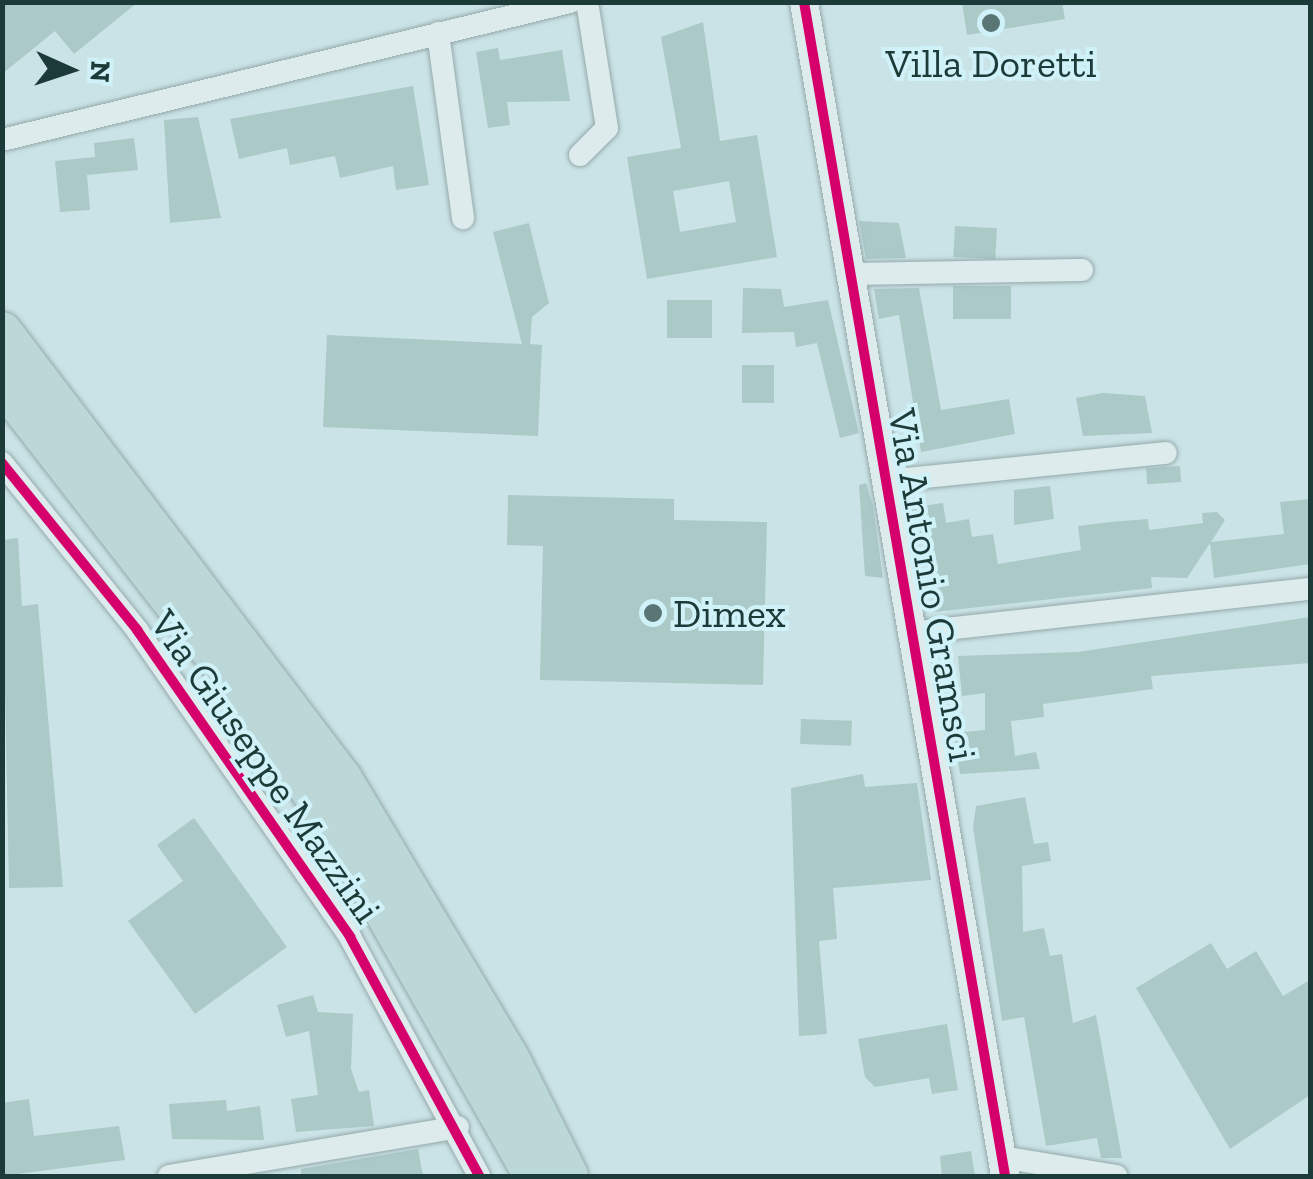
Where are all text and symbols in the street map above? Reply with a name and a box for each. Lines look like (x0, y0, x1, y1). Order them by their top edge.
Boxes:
marker: Villa Doretti (980, 12, 1002, 34)
north arrow (20, 20, 120, 120)
place label: Villa Doretti (885, 39, 1097, 87)
text: N (83, 60, 117, 83)
street label: Via Antonio Gramsci (878, 404, 988, 766)
place label: Dimex (673, 589, 786, 637)
street label: Via Giuseppe Mazzini (140, 600, 392, 932)
marker: Dimex (642, 602, 664, 624)

